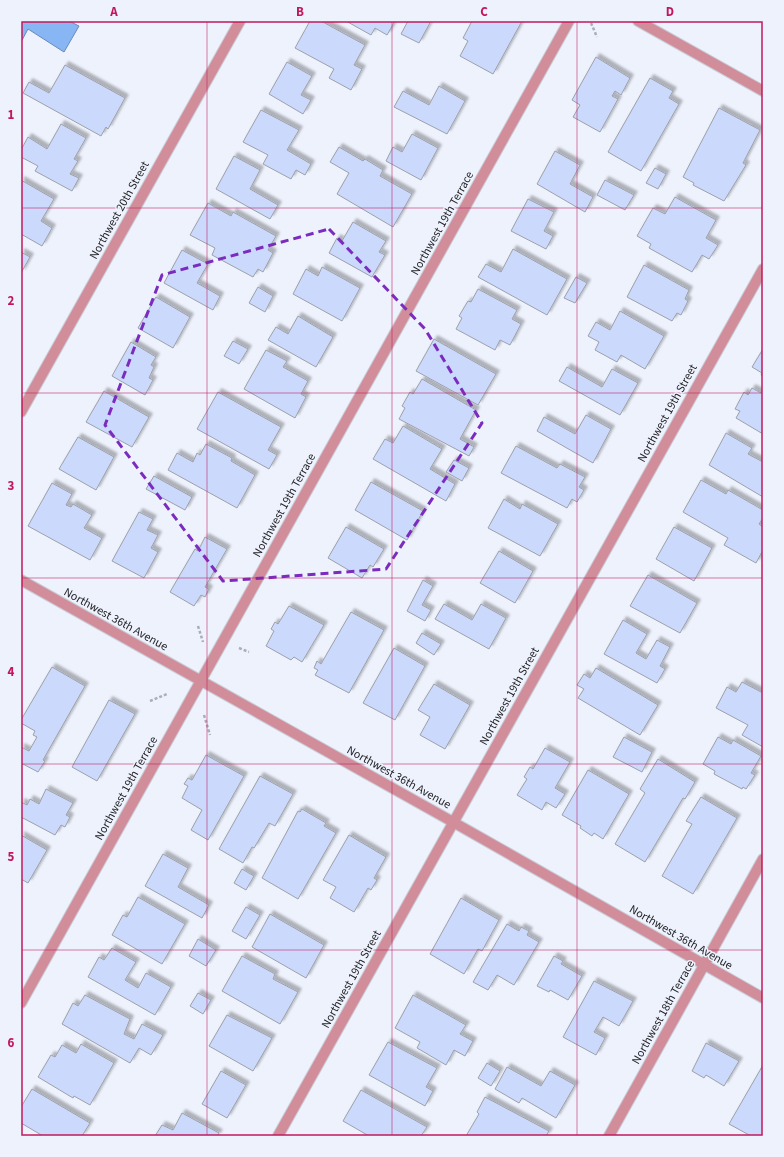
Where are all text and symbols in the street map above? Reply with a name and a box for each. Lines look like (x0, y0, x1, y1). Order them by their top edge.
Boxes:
text: A (109, 3, 118, 21)
text: B (296, 3, 304, 21)
text: C (480, 3, 488, 21)
text: D (666, 3, 674, 21)
text: 1 (8, 106, 15, 124)
street label: Northwest 20th Street (85, 158, 153, 262)
street label: Northwest 19th Terrace (407, 168, 478, 278)
text: 2 (8, 292, 15, 310)
street label: Northwest 19th Street (633, 361, 701, 465)
street label: Northwest 19th Terrace (249, 450, 320, 560)
text: 3 (8, 477, 15, 495)
street label: Northwest 36th Avenue (61, 584, 171, 655)
street label: Northwest 19th Street (475, 644, 543, 748)
text: 4 (8, 663, 15, 681)
street label: Northwest 19th Terrace (91, 733, 162, 843)
street label: Northwest 36th Avenue (344, 742, 454, 813)
text: 5 (8, 848, 15, 866)
street label: Northwest 36th Avenue (626, 901, 736, 974)
street label: Northwest 19th Street (317, 927, 385, 1031)
street label: Northwest 18th Terrace (628, 957, 699, 1067)
text: 6 (8, 1034, 15, 1052)

